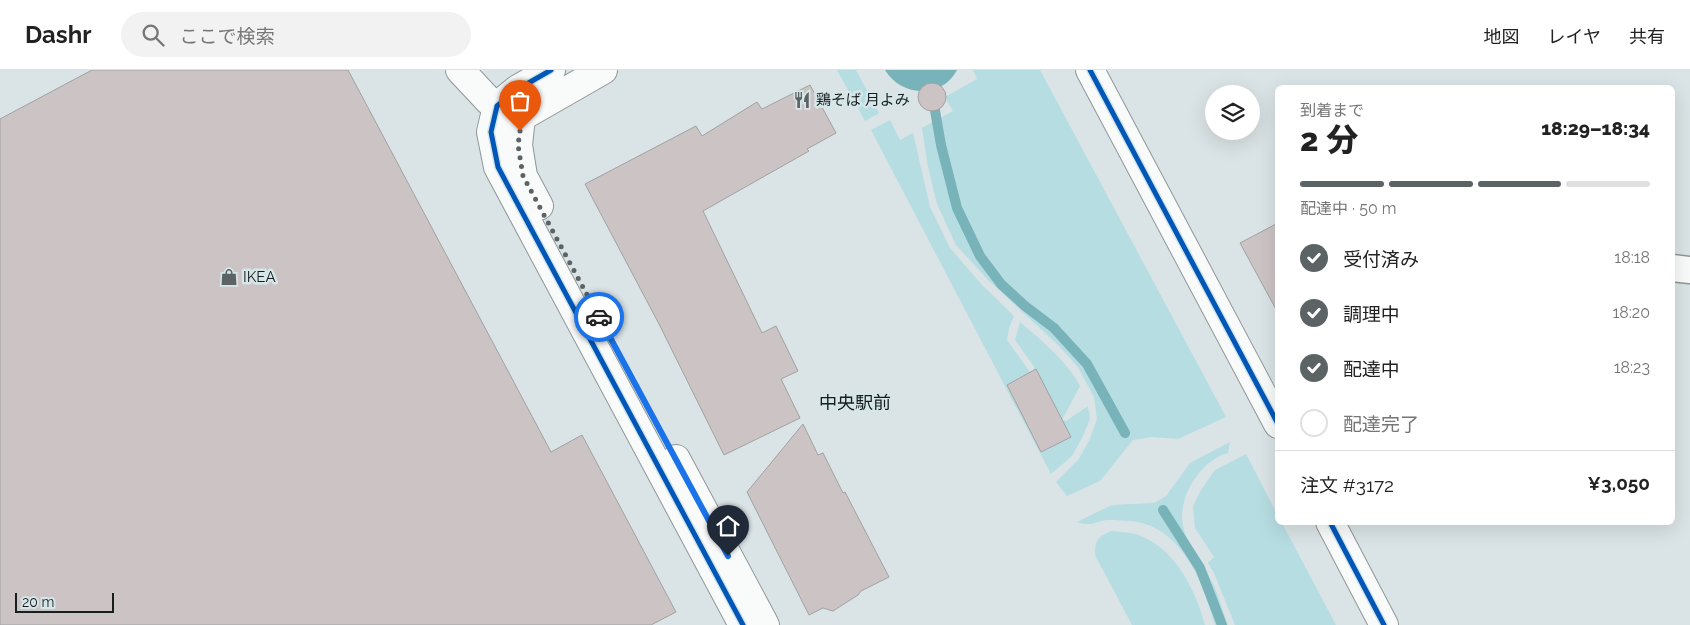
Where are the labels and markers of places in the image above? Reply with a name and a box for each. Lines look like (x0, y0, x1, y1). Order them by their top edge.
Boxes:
pin (499, 80, 541, 131)
restaurant icon: 鶏そば 月よみ (792, 90, 812, 110)
place label: 鶏そば 月よみ (816, 91, 910, 109)
shop icon: IKEA (219, 267, 239, 287)
place label: IKEA (243, 268, 276, 286)
pin (707, 505, 749, 556)

